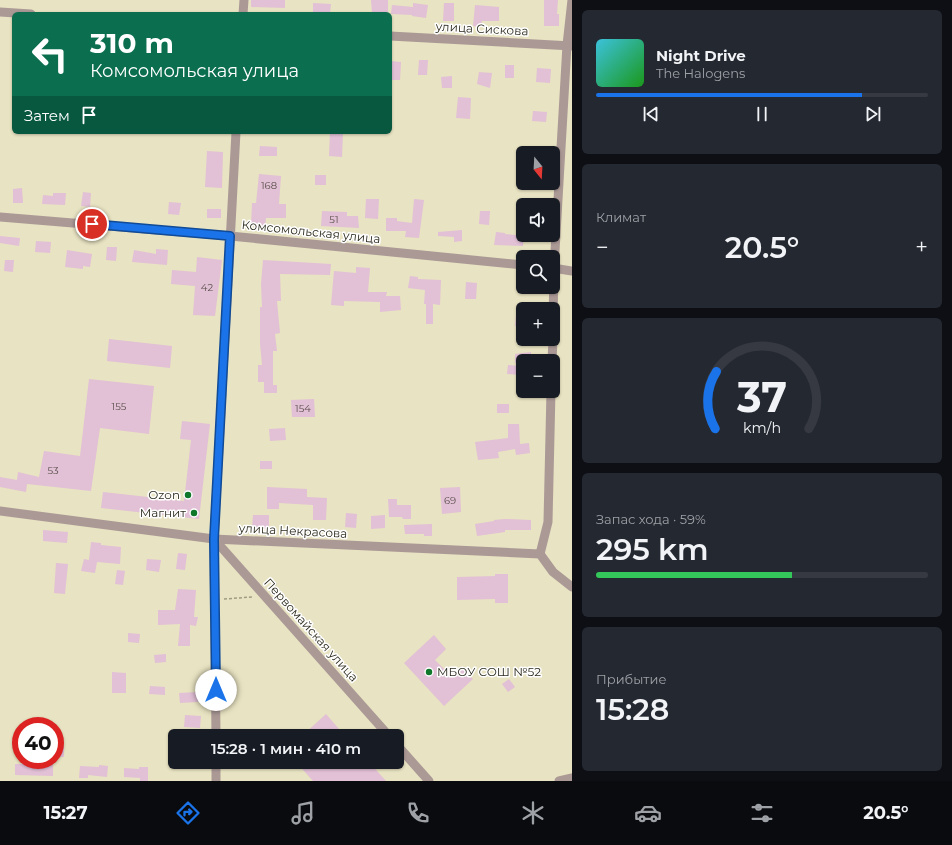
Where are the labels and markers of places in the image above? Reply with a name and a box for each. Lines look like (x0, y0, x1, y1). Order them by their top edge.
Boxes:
pin (75, 207, 109, 241)
place label: Ozon (148, 487, 180, 502)
marker: Ozon (183, 490, 193, 500)
place label: Магнит (140, 505, 186, 520)
marker: Магнит (189, 508, 199, 518)
place label: МБОУ СОШ №52 (437, 664, 541, 679)
marker: МБОУ СОШ №52 (424, 667, 434, 677)

